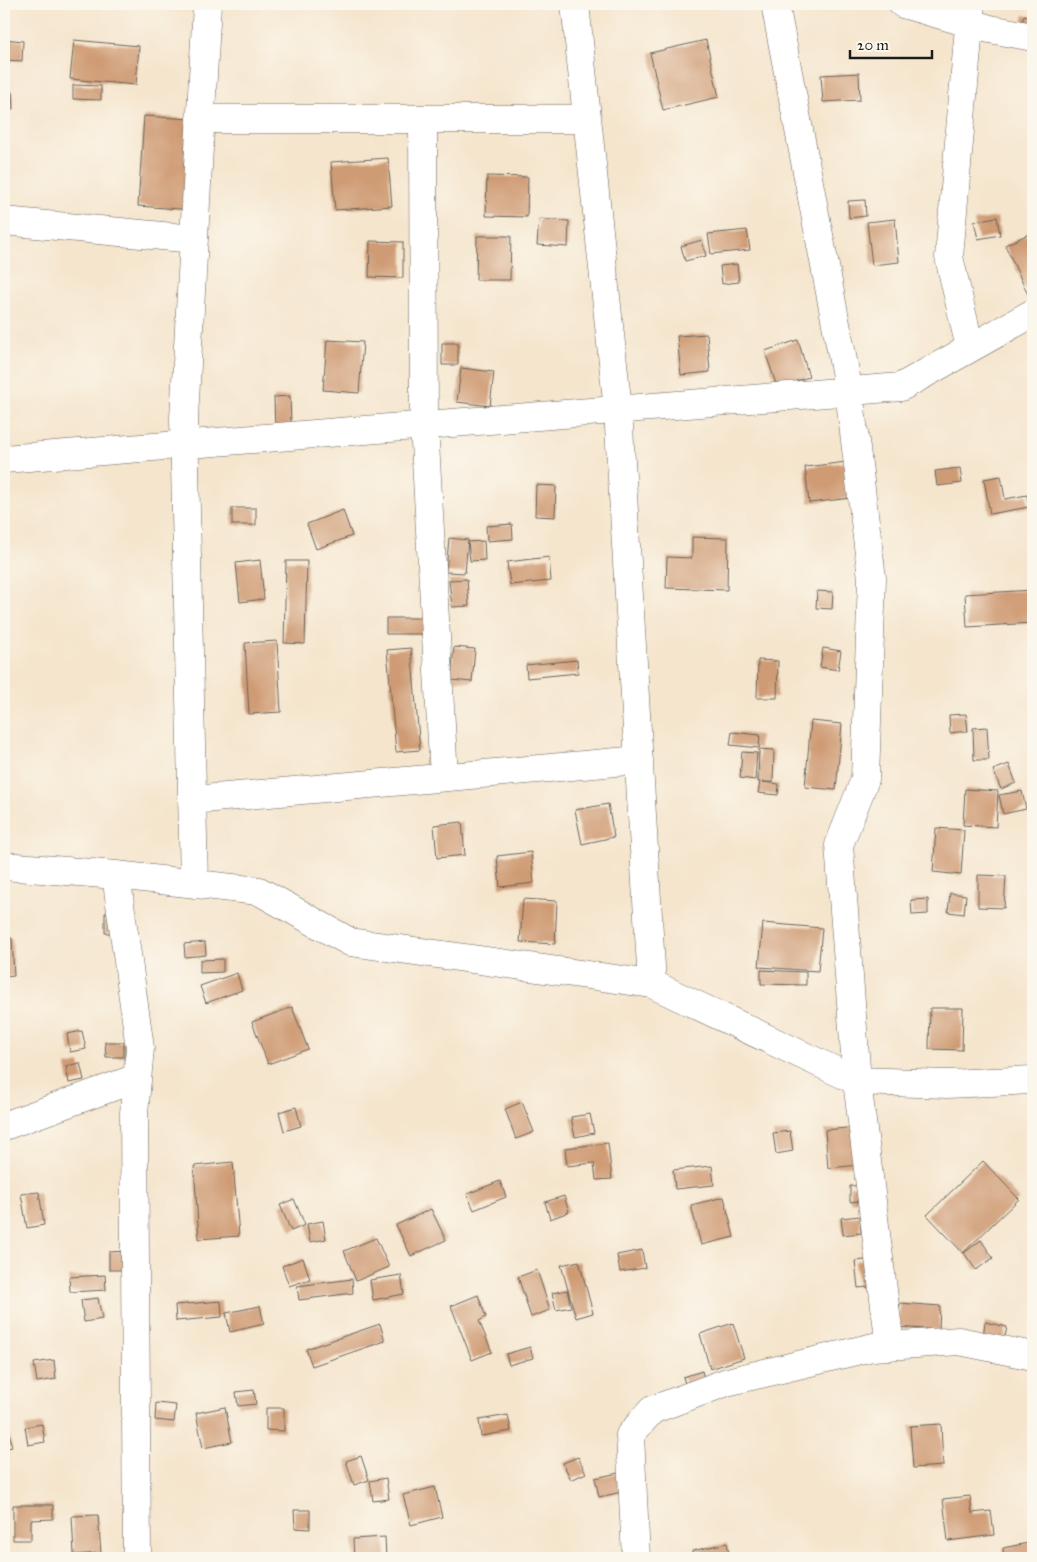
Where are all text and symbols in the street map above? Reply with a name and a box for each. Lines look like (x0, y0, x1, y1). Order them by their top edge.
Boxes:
scale bar (850, 28, 932, 60)
text: 20 m (857, 36, 889, 54)

